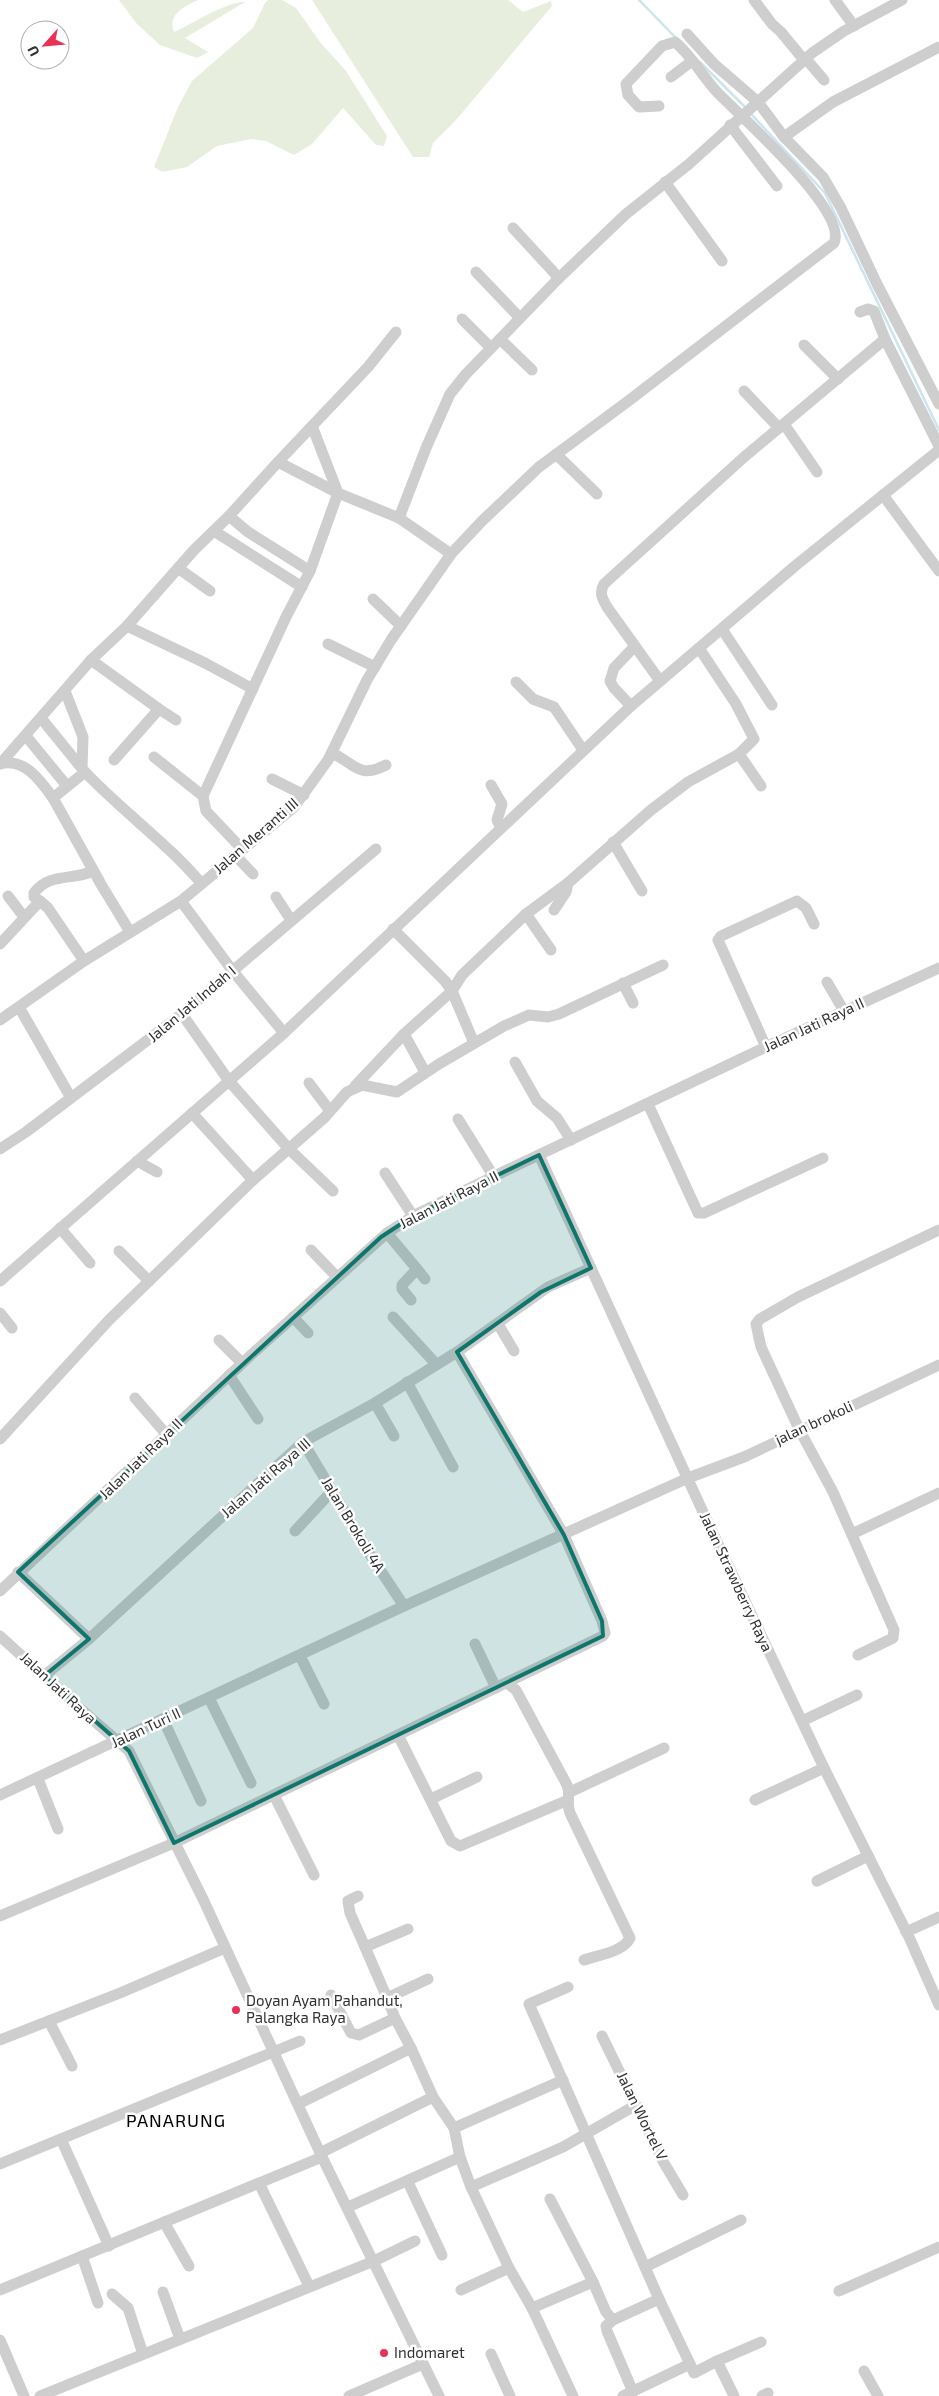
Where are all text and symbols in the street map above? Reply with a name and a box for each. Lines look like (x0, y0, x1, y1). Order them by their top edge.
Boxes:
north arrow (20, 20, 70, 70)
text: U (23, 43, 43, 59)
street label: Jalan Meranti III (209, 793, 302, 877)
street label: Jalan Jati Indah I (144, 961, 239, 1045)
street label: Jalan Jati Raya II (761, 993, 867, 1055)
street label: Jalan Jati Raya II (396, 1166, 501, 1232)
street label: jalan brokoli (772, 1396, 856, 1449)
street label: Jalan Jati Raya II (95, 1414, 186, 1503)
street label: Jalan Jati Raya III (217, 1434, 314, 1521)
street label: Jalan Brokoli 4A (318, 1474, 390, 1576)
street label: Jalan Strawberry Raya (697, 1509, 777, 1654)
street label: Jalan Jati Raya (17, 1647, 100, 1727)
street label: Jalan Turi II (108, 1703, 183, 1751)
place label: Doyan Ayam Pahandut, Palangka Raya (246, 1991, 403, 2026)
marker: Doyan Ayam Pahandut, Palangka Raya (230, 2004, 242, 2016)
street label: Jalan Wortel V (614, 2068, 672, 2163)
district label: PANARUNG (126, 2109, 226, 2131)
place label: Indomaret (394, 2343, 465, 2361)
marker: Indomaret (378, 2347, 390, 2359)

